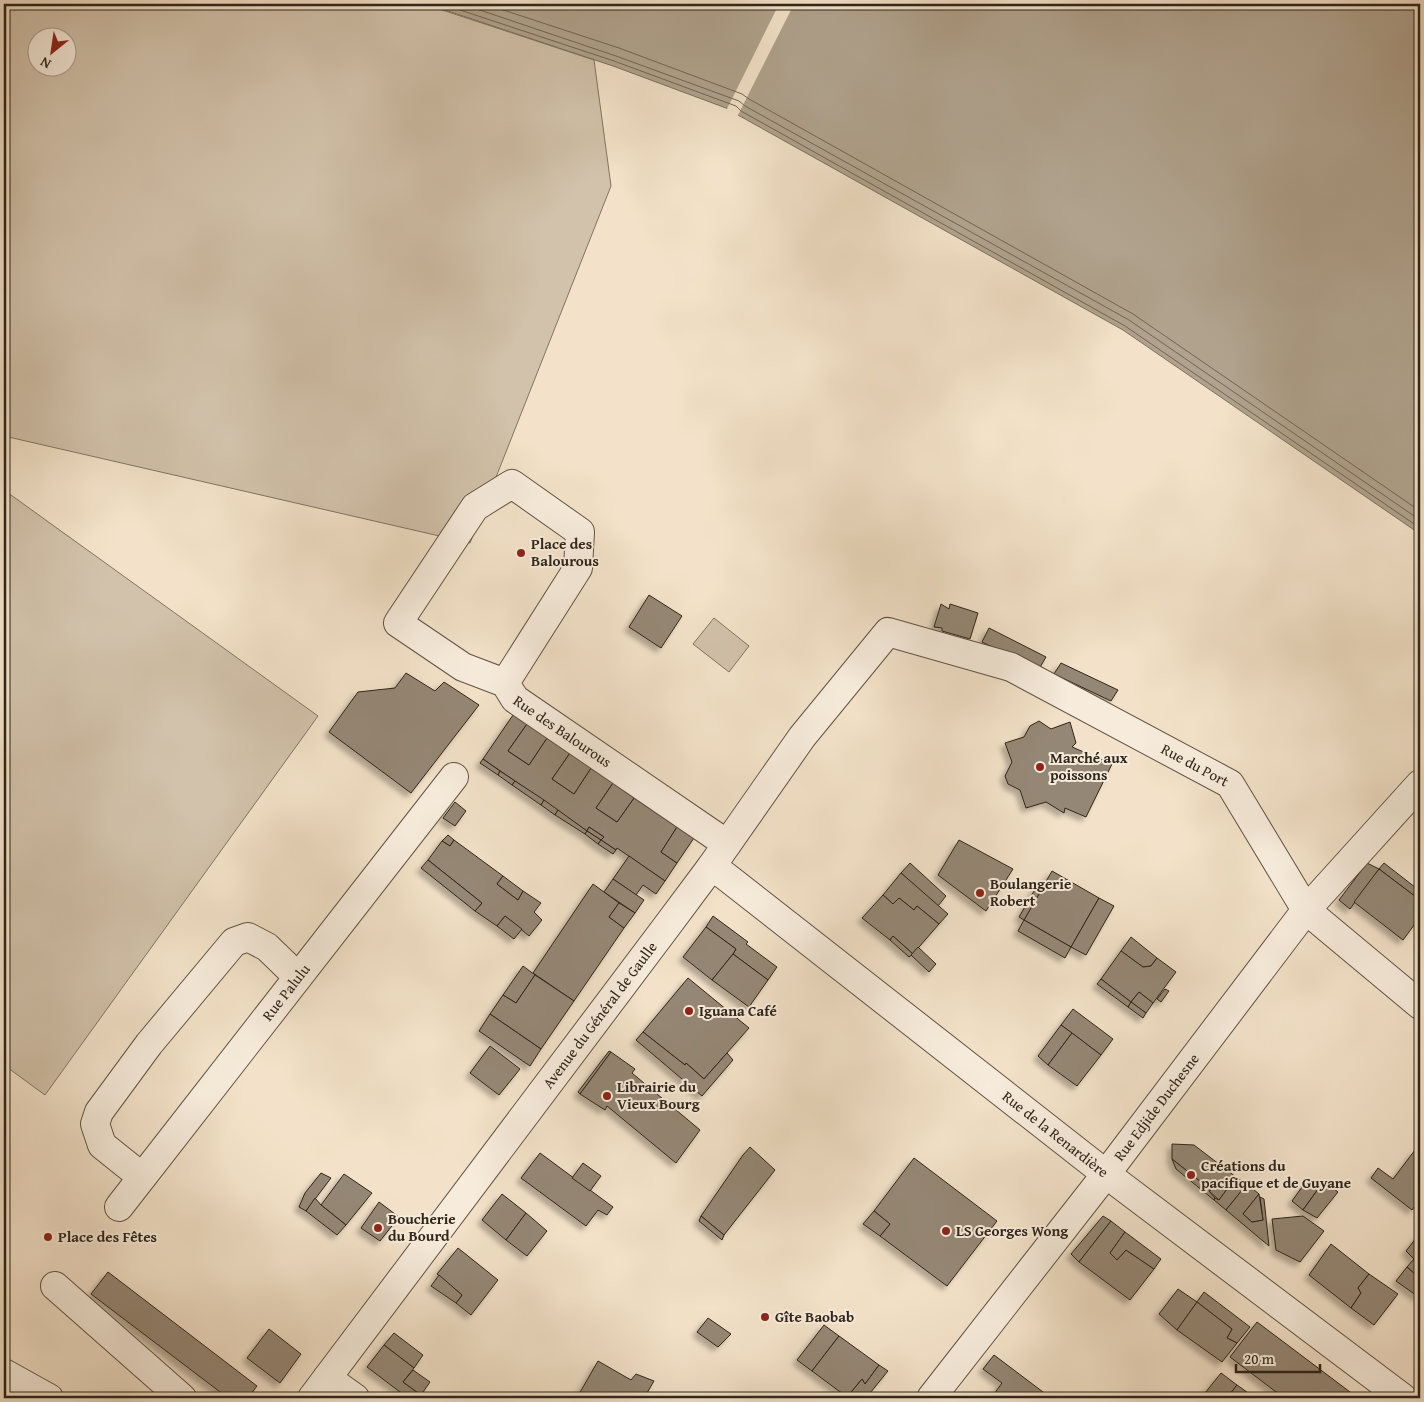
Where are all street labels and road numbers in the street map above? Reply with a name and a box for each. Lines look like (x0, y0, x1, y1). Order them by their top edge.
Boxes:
street label: Rue des Balourous (509, 690, 616, 772)
street label: Rue du Port (1158, 738, 1233, 792)
street label: Avenue du Général de Gaulle (537, 937, 662, 1093)
street label: Rue Palulu (257, 959, 315, 1025)
street label: Rue Edjide Duchesne (1109, 1049, 1204, 1165)
street label: Rue de la Renardière (998, 1086, 1113, 1182)

